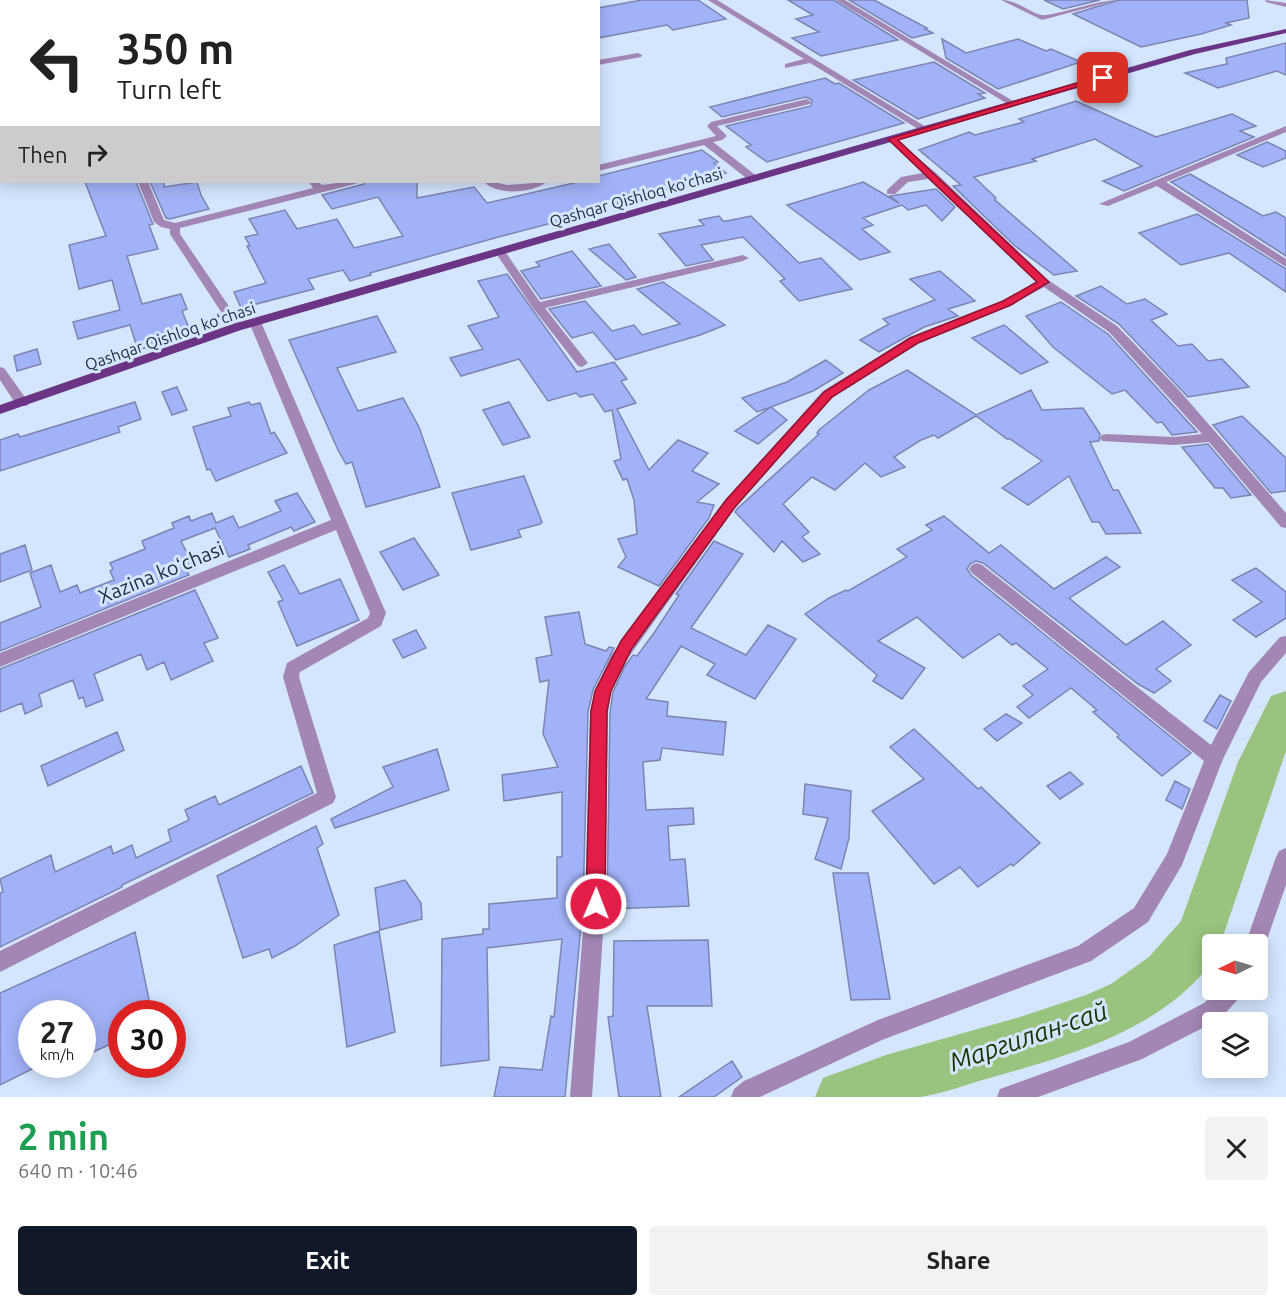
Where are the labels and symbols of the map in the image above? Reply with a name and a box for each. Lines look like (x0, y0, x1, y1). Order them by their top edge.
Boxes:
pin (1077, 52, 1128, 103)
street label: Qashqar Qishloq koʻchasi (547, 164, 725, 230)
street label: Qashqar Qishloq koʻchasi (82, 298, 258, 374)
street label: Xazina koʻchasi (95, 536, 227, 608)
position arrow (564, 872, 628, 936)
north arrow (1202, 934, 1268, 1000)
water label: Маргилан-сай (945, 995, 1111, 1077)
speed limit sign: 30 (108, 1000, 186, 1078)

